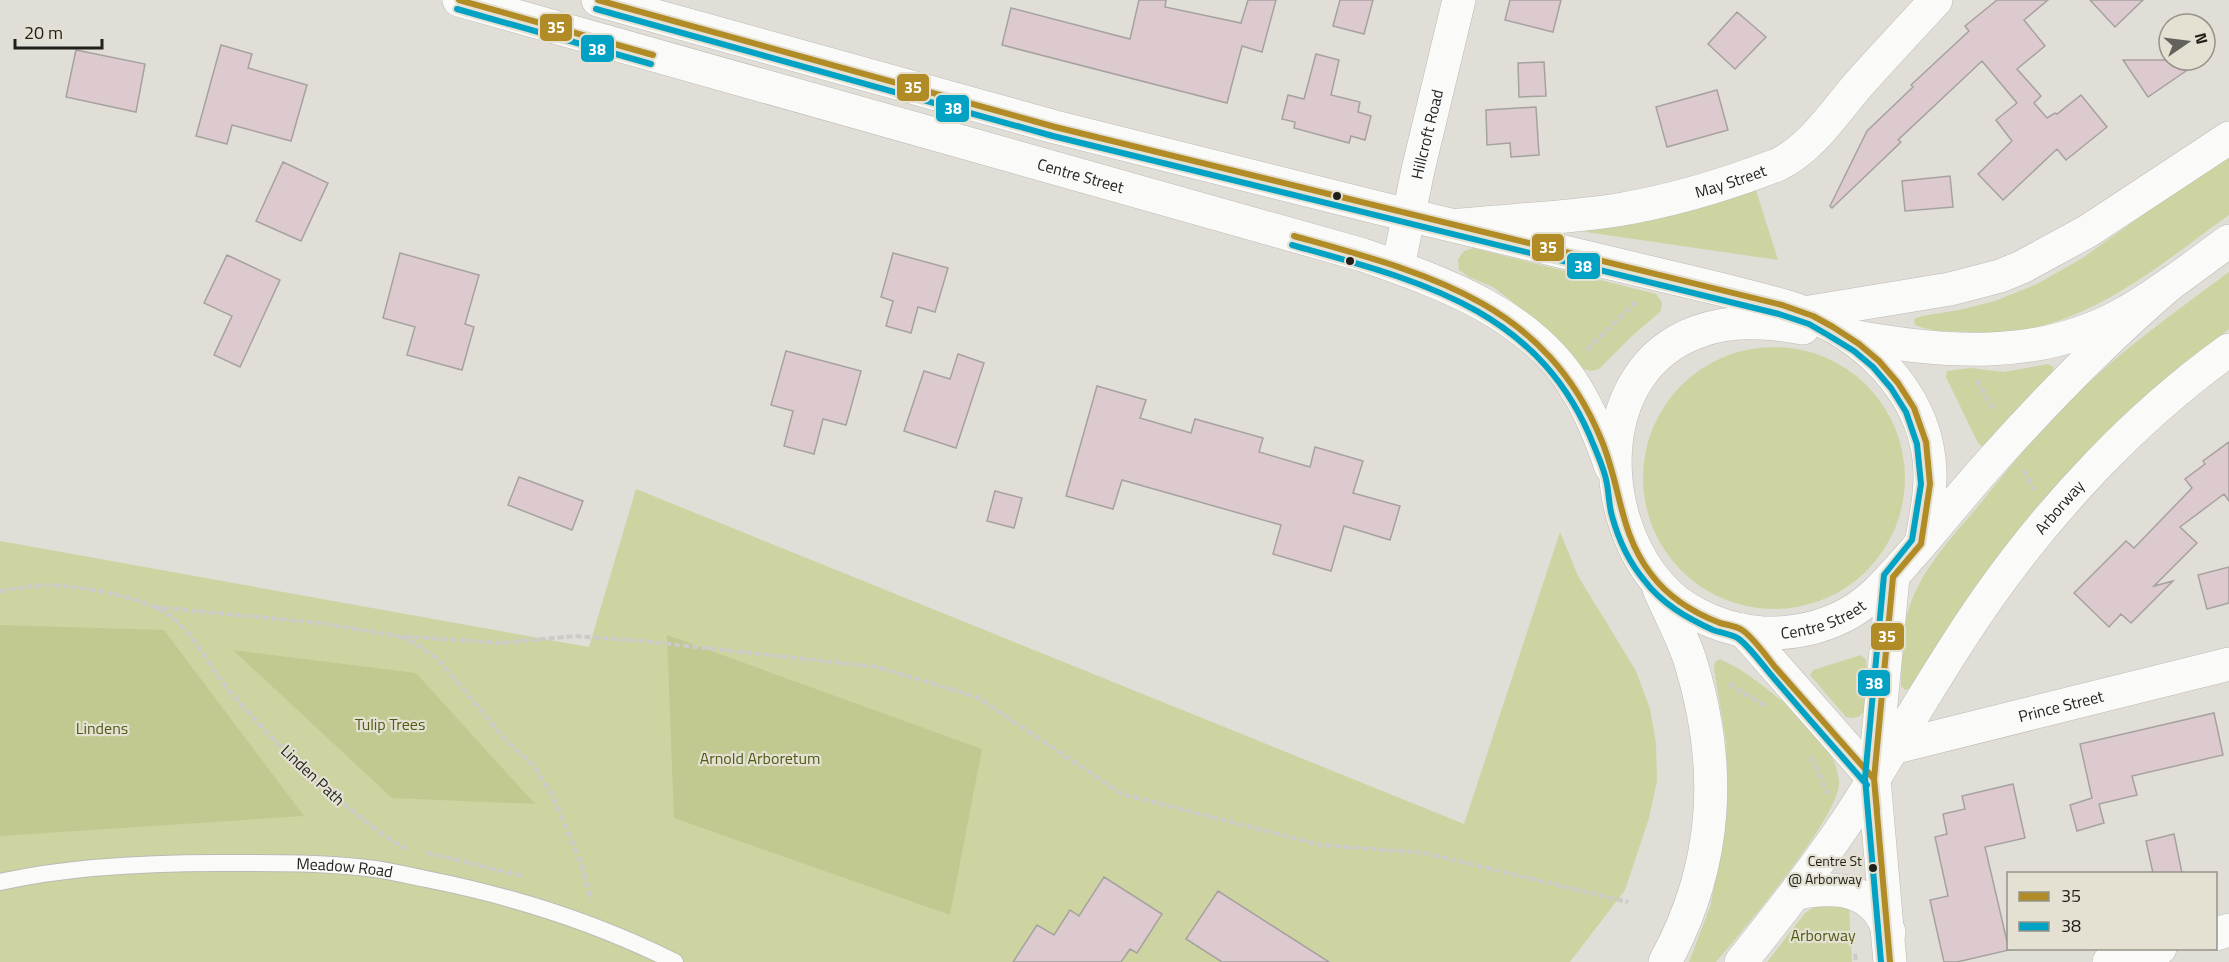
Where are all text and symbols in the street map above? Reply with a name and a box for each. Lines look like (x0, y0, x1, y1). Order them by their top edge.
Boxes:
scale bar (15, 12, 102, 50)
north arrow (2157, 12, 2217, 72)
line badge: 35 (539, 13, 573, 42)
text: 35 (547, 15, 565, 39)
text: 20 m (24, 19, 63, 46)
text: N (2189, 30, 2215, 47)
line badge: 38 (580, 34, 615, 63)
text: 38 (588, 37, 606, 61)
line badge: 35 (896, 73, 930, 102)
text: 35 (904, 75, 922, 99)
street label: Hillcroft Road (1404, 87, 1449, 181)
line badge: 38 (935, 94, 970, 123)
text: 38 (944, 96, 962, 120)
street label: Centre Street (1035, 152, 1127, 199)
street label: May Street (1692, 158, 1770, 204)
unlabelled marker (1331, 190, 1343, 202)
line badge: 35 (1531, 233, 1565, 262)
text: 35 (1539, 235, 1557, 259)
line badge: 38 (1566, 252, 1601, 280)
text: 38 (1574, 254, 1592, 278)
unlabelled marker (1344, 255, 1356, 267)
street label: Arborway (2029, 474, 2090, 539)
street label: Centre Street (1780, 594, 1871, 645)
line badge: 35 (1870, 622, 1905, 651)
text: 35 (1878, 624, 1896, 648)
line badge: 38 (1857, 669, 1891, 697)
text: 38 (1865, 671, 1883, 695)
street label: Prince Street (2016, 684, 2106, 728)
park label: Tulip Trees (355, 712, 425, 736)
park label: Lindens (76, 716, 128, 740)
street label: Linden Path (276, 739, 350, 811)
park label: Arnold Arboretum (700, 746, 820, 770)
place label: Centre St @ Arborway (1788, 850, 1862, 889)
street label: Meadow Road (296, 851, 395, 884)
marker: Centre St @ Arborway (1867, 862, 1879, 874)
legend (2007, 872, 2217, 950)
text: 35 (2061, 882, 2081, 909)
text: 38 (2061, 912, 2081, 939)
park label: Arborway (1790, 923, 1856, 947)

